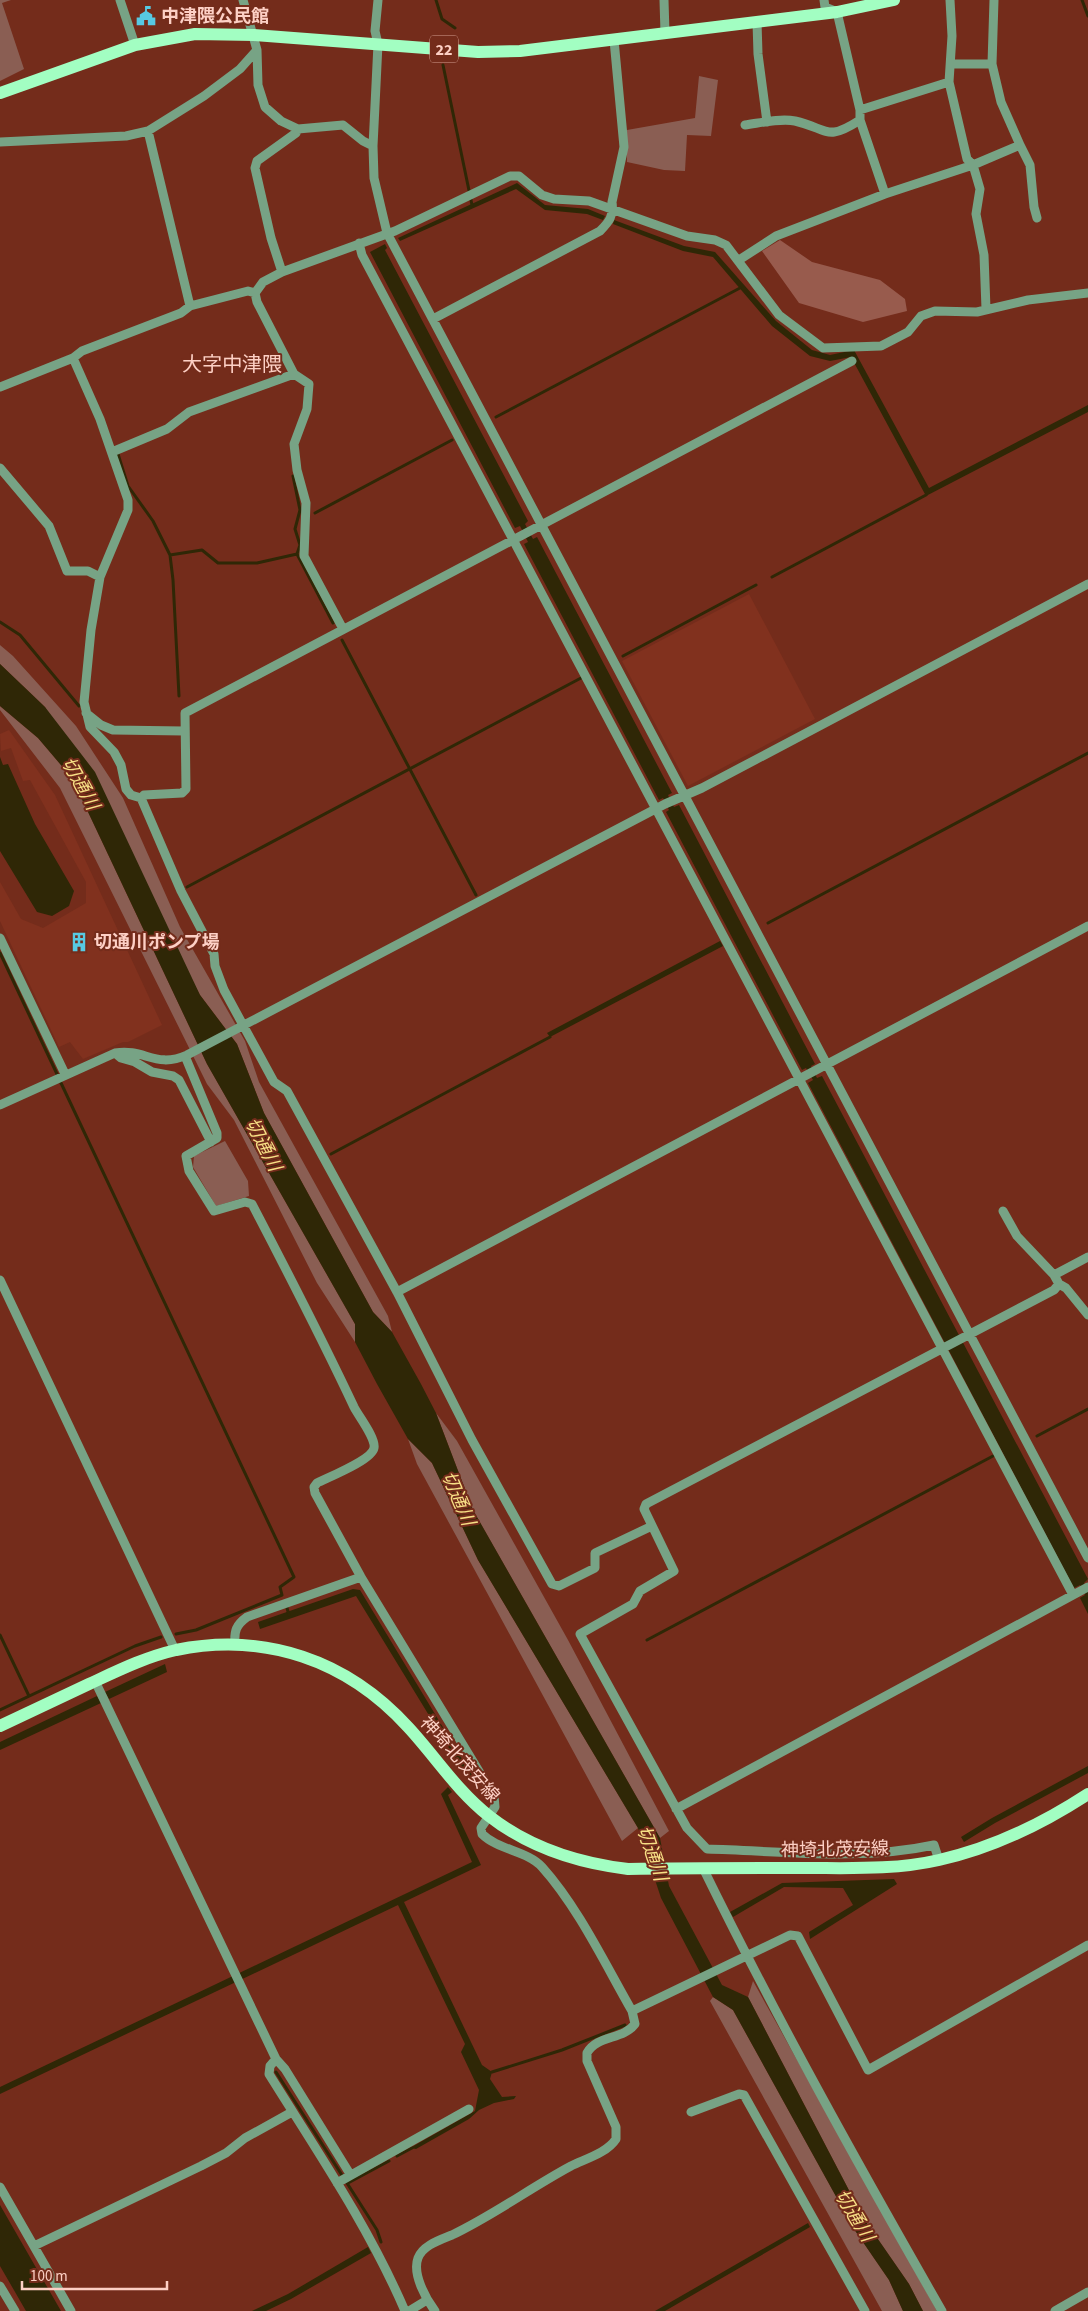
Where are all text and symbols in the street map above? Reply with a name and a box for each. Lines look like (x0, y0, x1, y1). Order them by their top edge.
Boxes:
place label: 中津隈公民館 (161, 4, 269, 29)
public building icon: 中津隈公民館 (135, 5, 157, 27)
road number: 22 (430, 36, 458, 62)
district label: 大字中津隈 (182, 351, 282, 379)
water label: 切通川 (54, 752, 106, 817)
place label: 切通川ポンプ場 (94, 930, 219, 955)
building icon: 切通川ポンプ場 (68, 931, 90, 953)
water label: 切通川 (238, 1113, 289, 1178)
water label: 切通川 (434, 1467, 482, 1532)
street label: 神埼北茂安線 (414, 1711, 505, 1808)
water label: 切通川 (630, 1822, 674, 1887)
street label: 神埼北茂安線 (781, 1836, 889, 1863)
water label: 切通川 (827, 2184, 881, 2249)
scale bar (22, 2258, 168, 2290)
text: 100 m (30, 2266, 68, 2287)

